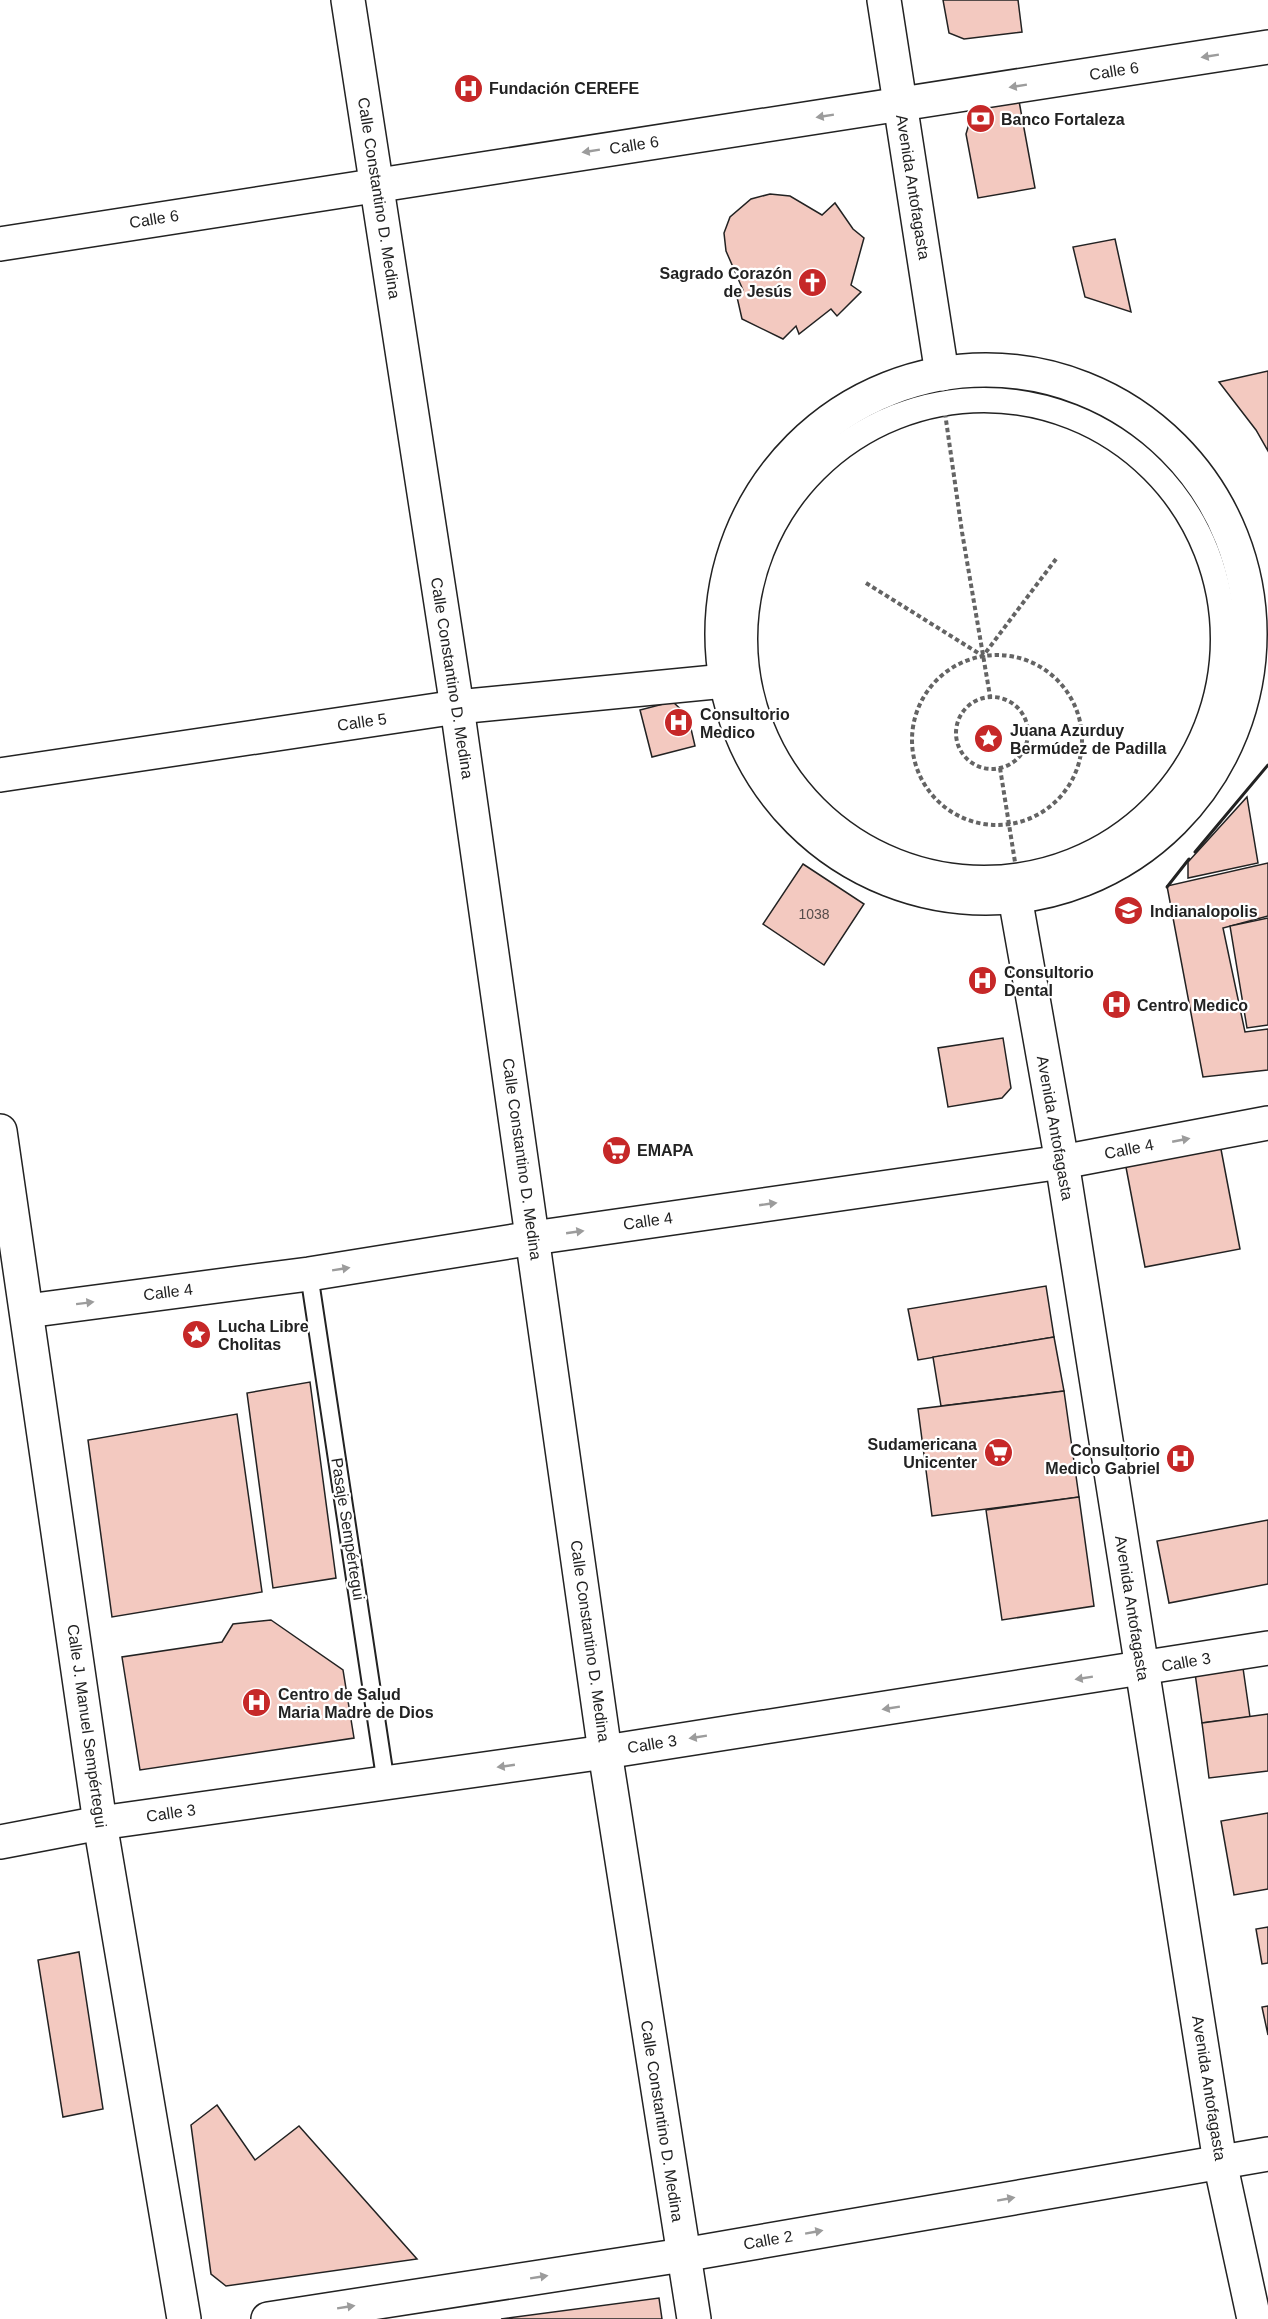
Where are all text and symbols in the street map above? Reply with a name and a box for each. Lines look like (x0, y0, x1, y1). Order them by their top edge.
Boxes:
one-way arrow (1201, 52, 1220, 61)
street label: Calle 6 (1088, 59, 1140, 83)
hospital icon: Fundación CEREFE (452, 72, 484, 104)
place label: Fundación CEREFE (489, 80, 640, 97)
one-way arrow (1008, 82, 1027, 91)
street label: Calle Constantino D. Medina (355, 96, 403, 300)
bank icon: Banco Fortaleza (964, 103, 996, 135)
place label: Banco Fortaleza (1001, 111, 1125, 128)
one-way arrow (815, 112, 834, 121)
street label: Avenida Antofagasta (893, 113, 933, 261)
street label: Calle 6 (608, 133, 660, 157)
one-way arrow (581, 147, 600, 156)
street label: Calle 6 (128, 207, 180, 231)
place label: Sagrado Corazón de Jesús (660, 265, 792, 300)
church icon: Sagrado Corazón de Jesús (797, 266, 829, 298)
street label: Calle Constantino D. Medina (428, 576, 476, 780)
place label: Consultorio Medico (700, 706, 790, 741)
hospital icon: Consultorio Medico (663, 707, 695, 739)
street label: Calle 5 (336, 710, 388, 734)
place label: Juana Azurduy Bermúdez de Padilla (1010, 722, 1167, 757)
place icon: Juana Azurduy Bermúdez de Padilla (973, 723, 1005, 755)
school or university icon: Indianalopolis (1113, 895, 1145, 927)
place label: Indianalopolis (1150, 903, 1258, 920)
house number: 1038 (798, 906, 830, 922)
place label: Consultorio Dental (1004, 964, 1094, 999)
hospital icon: Consultorio Dental (967, 965, 999, 997)
hospital icon: Centro Medico (1100, 989, 1132, 1021)
place label: Centro Medico (1137, 997, 1248, 1014)
street label: Avenida Antofagasta (1034, 1054, 1076, 1202)
street label: Calle Constantino D. Medina (499, 1057, 545, 1261)
supermarket icon: EMAPA (600, 1134, 632, 1166)
one-way arrow (1172, 1135, 1191, 1144)
street label: Calle 4 (1103, 1136, 1155, 1162)
place label: EMAPA (637, 1142, 694, 1159)
one-way arrow (759, 1199, 778, 1208)
street label: Calle 4 (622, 1209, 674, 1233)
one-way arrow (565, 1227, 584, 1236)
one-way arrow (331, 1264, 350, 1273)
street label: Calle 4 (142, 1281, 194, 1303)
one-way arrow (76, 1298, 95, 1308)
place label: Lucha Libre Cholitas (218, 1318, 309, 1353)
place icon: Lucha Libre Cholitas (181, 1319, 213, 1351)
place label: Sudamericana Unicenter (868, 1436, 977, 1471)
supermarket icon: Sudamericana Unicenter (982, 1437, 1014, 1469)
place label: Consultorio Medico Gabriel (1045, 1442, 1160, 1477)
hospital icon: Consultorio Medico Gabriel (1165, 1443, 1197, 1475)
street label: Pasaje Sempértegui (328, 1457, 368, 1601)
street label: Avenida Antofagasta (1112, 1534, 1152, 1682)
street label: Calle Constantino D. Medina (567, 1539, 613, 1743)
street label: Calle J. Manuel Sempértegui (64, 1623, 110, 1829)
street label: Calle 3 (1160, 1649, 1212, 1675)
one-way arrow (1074, 1674, 1093, 1683)
place label: Centro de Salud Maria Madre de Dios (278, 1686, 434, 1721)
hospital icon: Centro de Salud Maria Madre de Dios (241, 1687, 273, 1719)
one-way arrow (881, 1703, 900, 1712)
street label: Calle 3 (626, 1732, 678, 1756)
one-way arrow (689, 1733, 708, 1742)
one-way arrow (496, 1762, 515, 1771)
street label: Calle 3 (145, 1801, 197, 1825)
street label: Avenida Antofagasta (1189, 2014, 1229, 2162)
street label: Calle Constantino D. Medina (638, 2019, 686, 2223)
one-way arrow (997, 2194, 1016, 2203)
street label: Calle 2 (742, 2227, 794, 2253)
one-way arrow (805, 2227, 824, 2236)
one-way arrow (530, 2272, 549, 2281)
one-way arrow (337, 2302, 356, 2311)

